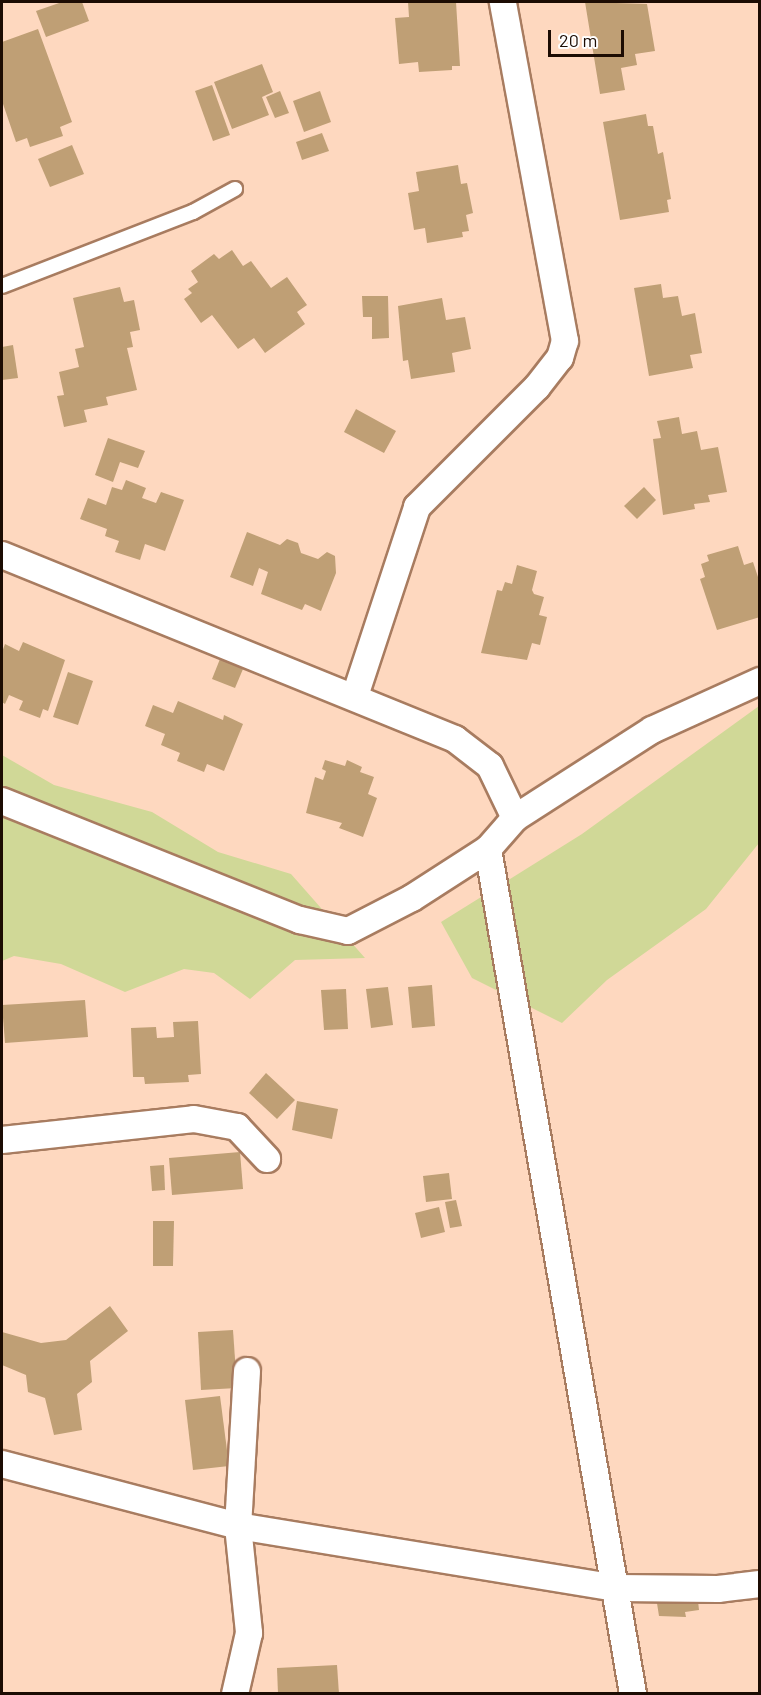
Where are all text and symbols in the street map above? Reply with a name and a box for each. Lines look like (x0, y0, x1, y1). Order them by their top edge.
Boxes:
scale bar (551, 18, 628, 56)
text: 20 m (559, 29, 597, 51)

